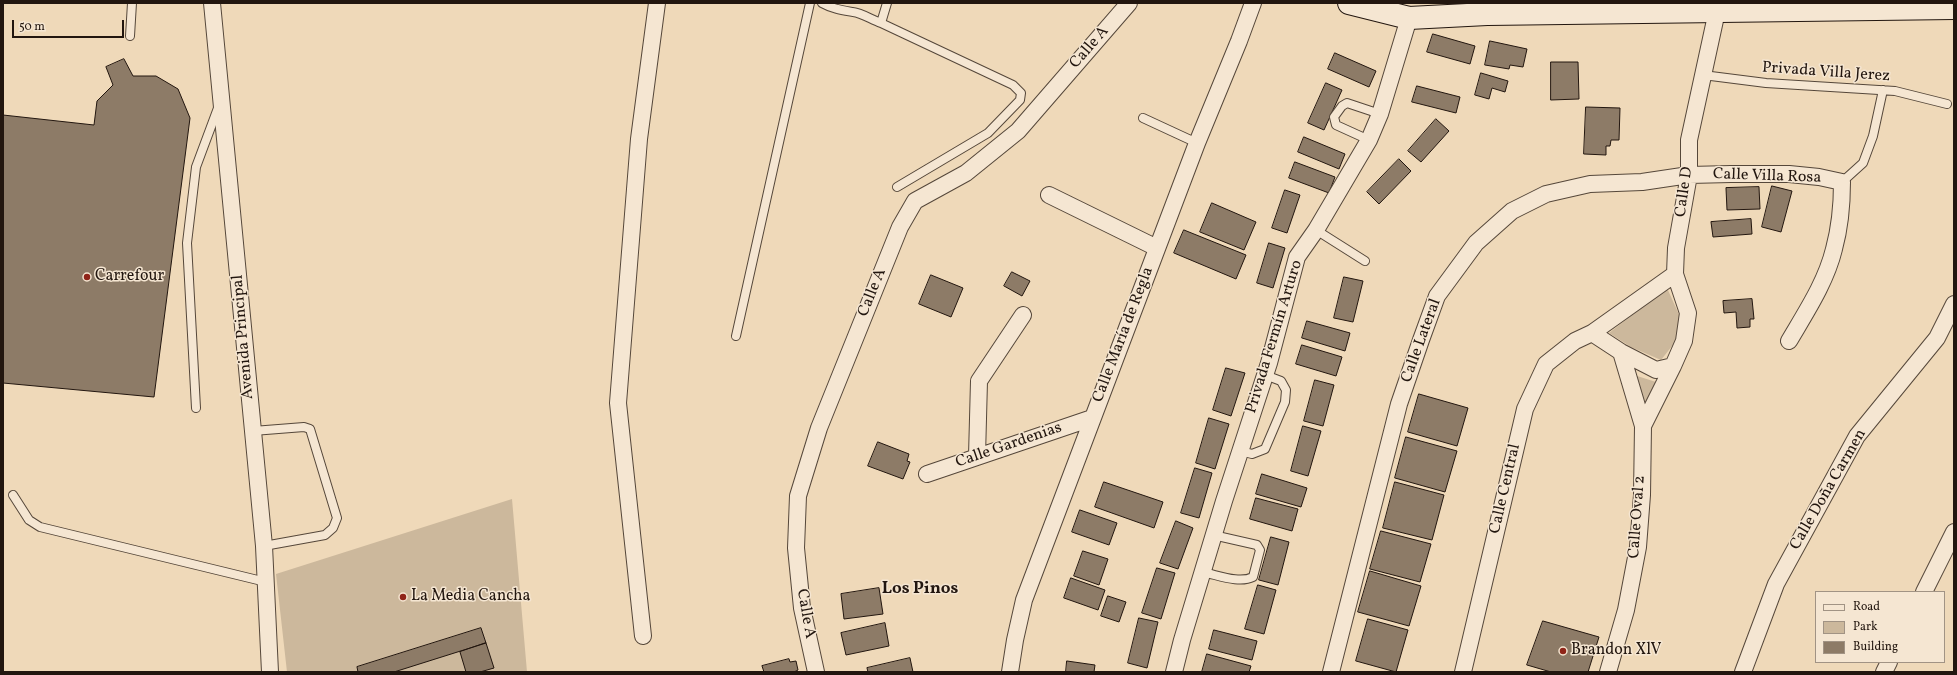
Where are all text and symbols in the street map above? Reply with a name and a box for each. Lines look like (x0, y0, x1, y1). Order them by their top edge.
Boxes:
scale bar (14, 12, 126, 38)
text: 50 m (19, 19, 45, 35)
street label: Calle A (1066, 23, 1114, 73)
street label: Privada Villa Jerez (1761, 59, 1891, 87)
street label: Calle D (1672, 166, 1698, 218)
street label: Calle Villa Rosa (1712, 166, 1822, 188)
street label: Privada Fermín Arturo (1243, 258, 1307, 416)
street label: Calle María de Regla (1089, 265, 1159, 405)
street label: Calle A (855, 266, 891, 320)
place label: Carrefour (95, 267, 164, 287)
marker: Carrefour (82, 272, 92, 282)
street label: Avenida Principal (229, 274, 259, 400)
street label: Calle Lateral (1398, 296, 1446, 386)
street label: Calle Gardenias (953, 419, 1065, 473)
street label: Calle Doña Carmen (1787, 426, 1871, 554)
street label: Calle Central (1486, 442, 1526, 536)
street label: Calle Oval 2 (1626, 475, 1650, 559)
district label: Los Pinos (882, 580, 958, 600)
place label: La Media Cancha (411, 587, 531, 607)
street label: Calle A (791, 588, 819, 640)
legend (1815, 591, 1945, 663)
marker: La Media Cancha (398, 592, 408, 602)
text: Road (1853, 599, 1880, 615)
text: Park (1853, 619, 1878, 635)
text: Building (1853, 639, 1898, 655)
place label: Brandon XlV (1571, 641, 1661, 661)
marker: Brandon XlV (1558, 646, 1568, 656)

